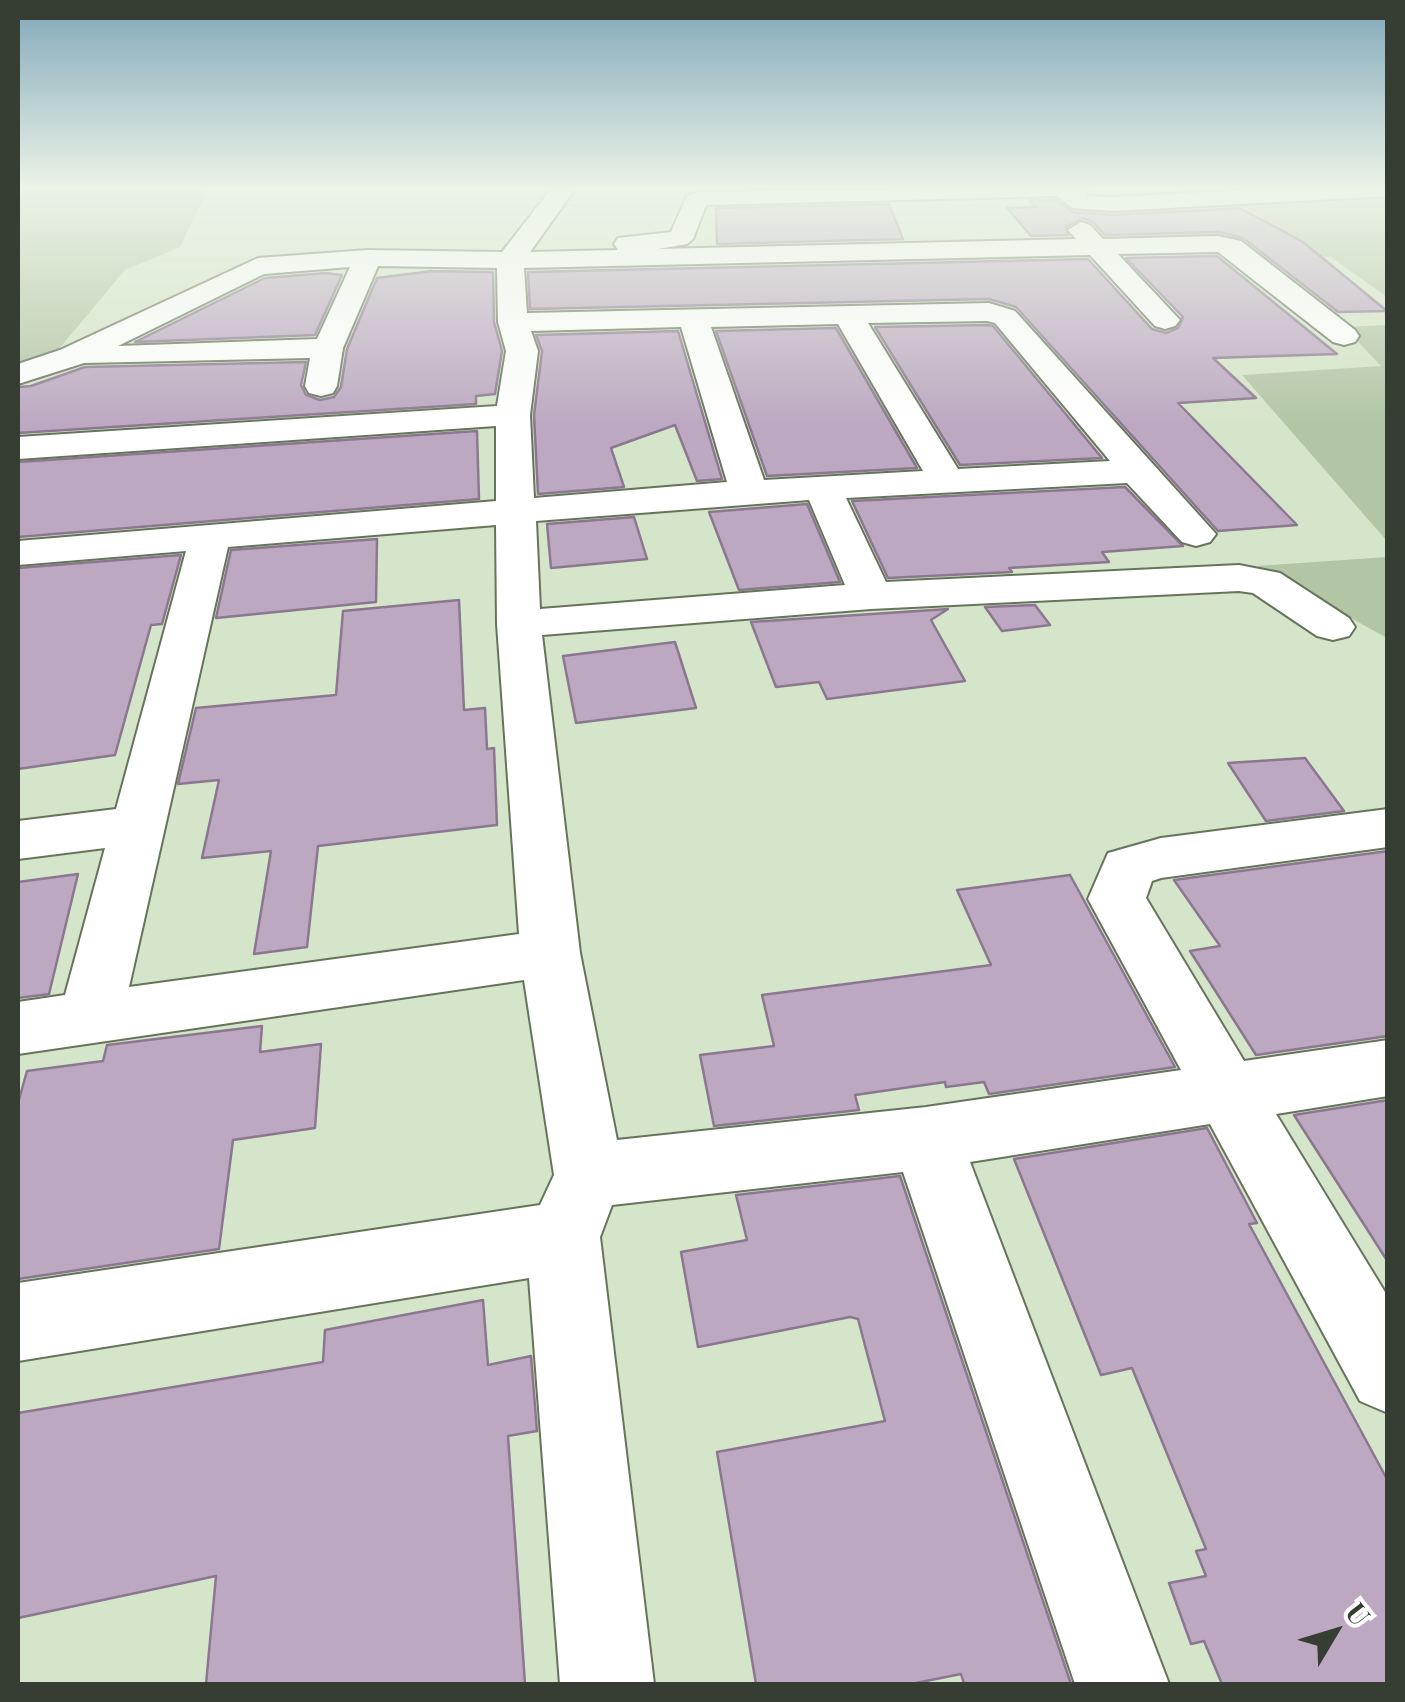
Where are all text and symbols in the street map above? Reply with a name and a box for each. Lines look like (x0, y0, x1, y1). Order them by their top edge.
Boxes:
north arrow (1285, 1582, 1385, 1682)
text: U (1339, 1594, 1380, 1632)

